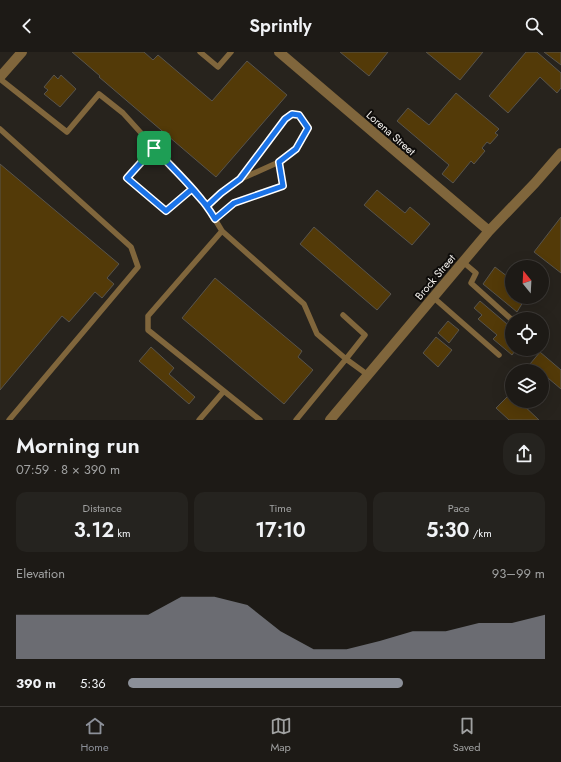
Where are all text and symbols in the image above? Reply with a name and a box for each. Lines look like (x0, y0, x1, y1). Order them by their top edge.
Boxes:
text: Sprintly (249, 13, 312, 39)
icon: back (16, 15, 38, 37)
icon: search (523, 15, 545, 37)
street label: Lorena Street (363, 107, 419, 159)
pin (137, 131, 171, 165)
icon: arrive (143, 137, 165, 159)
street label: Brock Street (411, 250, 459, 303)
north arrow (505, 260, 549, 304)
map controls (505, 260, 549, 408)
button: locate (505, 312, 549, 356)
button: layers (505, 364, 549, 408)
text: Morning run (16, 429, 140, 461)
button: share (503, 433, 545, 475)
text: 07:59 · 8 × 390 m (16, 460, 120, 479)
text: Distance (82, 500, 122, 516)
text: Time (269, 500, 292, 516)
text: Pace (448, 500, 470, 516)
text: 3.12 (74, 516, 114, 545)
text: 17:10 (255, 516, 306, 545)
text: 5:30 (426, 516, 469, 545)
text: km (114, 525, 131, 541)
text: /km (469, 525, 492, 541)
text: Elevation (16, 564, 65, 583)
text: 93–99 m (492, 564, 545, 583)
text: 390 m (16, 674, 56, 693)
text: 5:36 (80, 674, 106, 693)
tab: Home (81, 715, 109, 755)
tab: Map (270, 715, 292, 755)
tab: Saved (453, 715, 481, 755)

